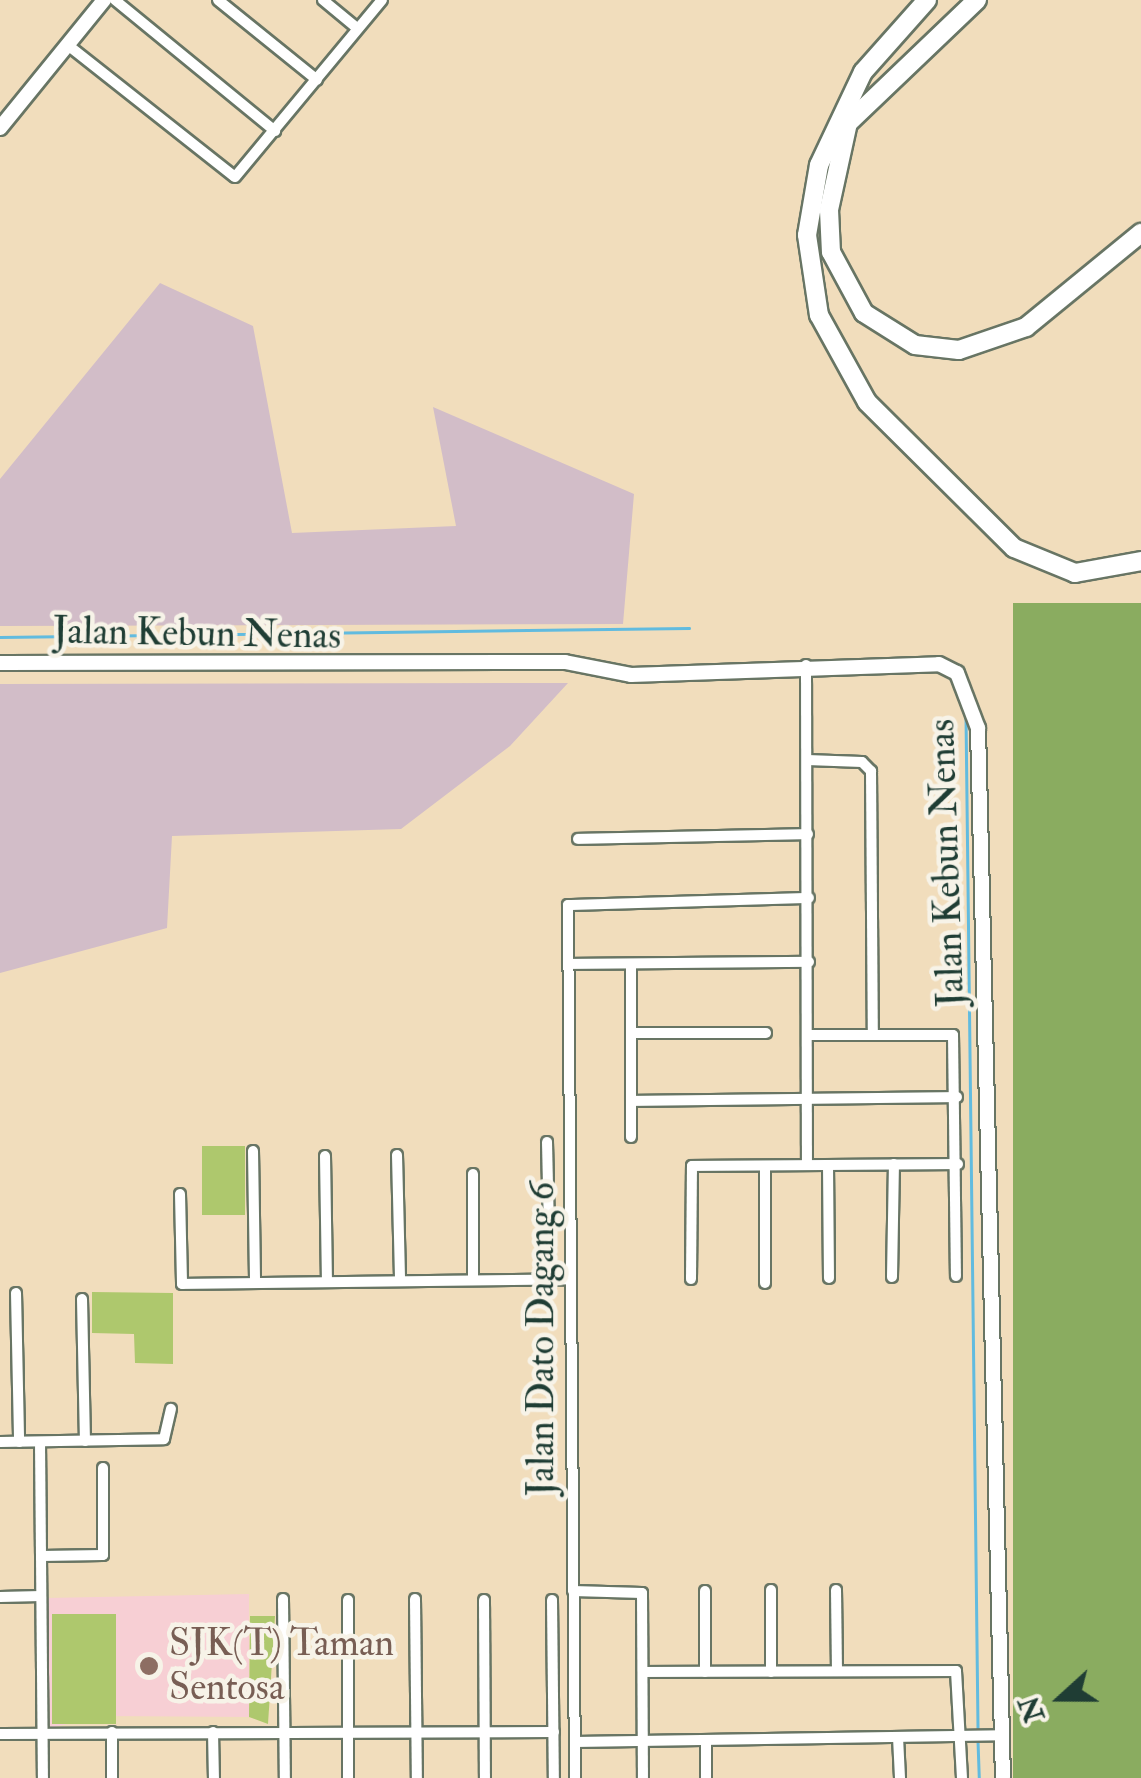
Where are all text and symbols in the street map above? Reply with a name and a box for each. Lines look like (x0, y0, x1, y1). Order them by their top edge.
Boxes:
street label: Jalan Kebun Nenas (53, 609, 341, 659)
street label: Jalan Kebun Nenas (919, 718, 975, 1008)
street label: Jalan Dato Dagang 6 (519, 1182, 565, 1496)
place label: SJK(T) Taman Sentosa (169, 1621, 394, 1710)
north arrow (1011, 1648, 1111, 1748)
marker: SJK(T) Taman Sentosa (138, 1655, 160, 1677)
text: N (1012, 1691, 1053, 1727)

